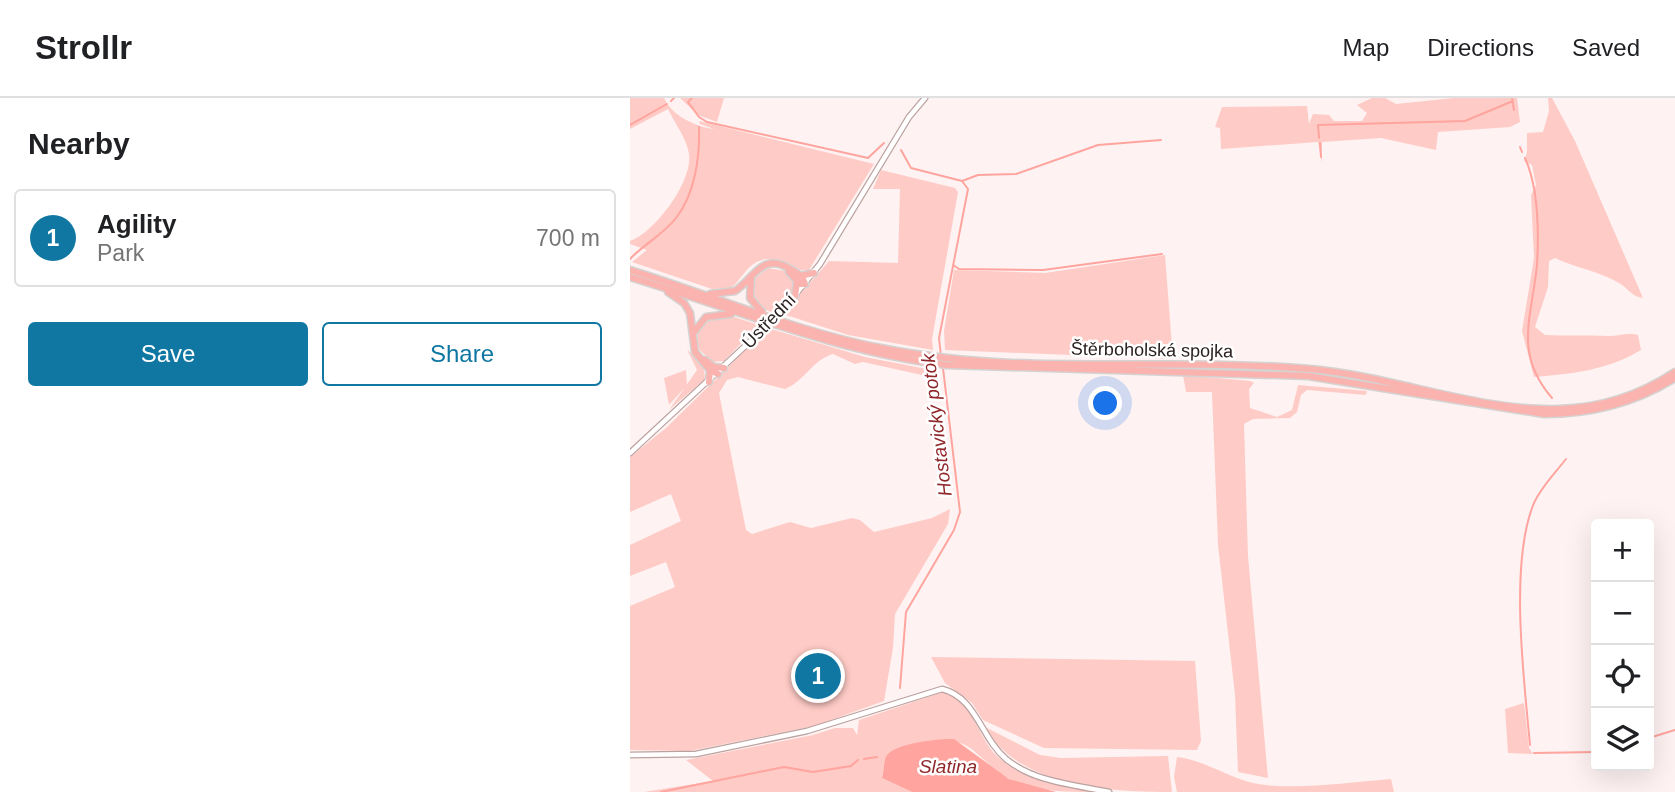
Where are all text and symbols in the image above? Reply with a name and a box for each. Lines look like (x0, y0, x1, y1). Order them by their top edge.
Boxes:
text: Strollr (35, 29, 132, 66)
text: Map (1343, 34, 1389, 61)
text: Directions (1427, 34, 1534, 61)
text: Saved (1572, 34, 1640, 61)
text: Nearby (28, 127, 130, 160)
text: Agility (97, 209, 176, 239)
text: 1 (47, 225, 59, 251)
text: 700 m (536, 225, 600, 251)
text: Park (97, 240, 144, 266)
street label: Ústřední (737, 289, 800, 352)
button: Save (28, 322, 308, 386)
button: Share (322, 322, 602, 386)
street label: Štěrboholská spojka (1071, 338, 1234, 361)
water label: Hostavický potok (917, 351, 956, 497)
your location (1088, 386, 1122, 420)
map controls (1591, 519, 1654, 771)
button: + (1591, 519, 1654, 582)
button: − (1591, 582, 1654, 645)
button: locate (1591, 645, 1654, 708)
pin: 1 (795, 650, 841, 702)
button: layers (1591, 708, 1654, 771)
water label: Slatina (919, 756, 977, 777)

